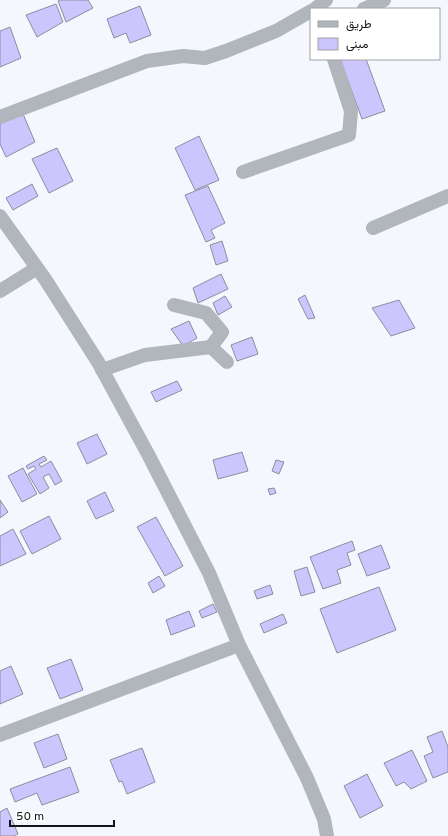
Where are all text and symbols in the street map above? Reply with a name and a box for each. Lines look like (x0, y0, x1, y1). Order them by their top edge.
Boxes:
legend (310, 8, 440, 60)
text: طريق (346, 17, 372, 33)
text: مبنى (346, 37, 368, 53)
scale bar (10, 802, 114, 828)
text: 50 m (16, 809, 44, 825)

